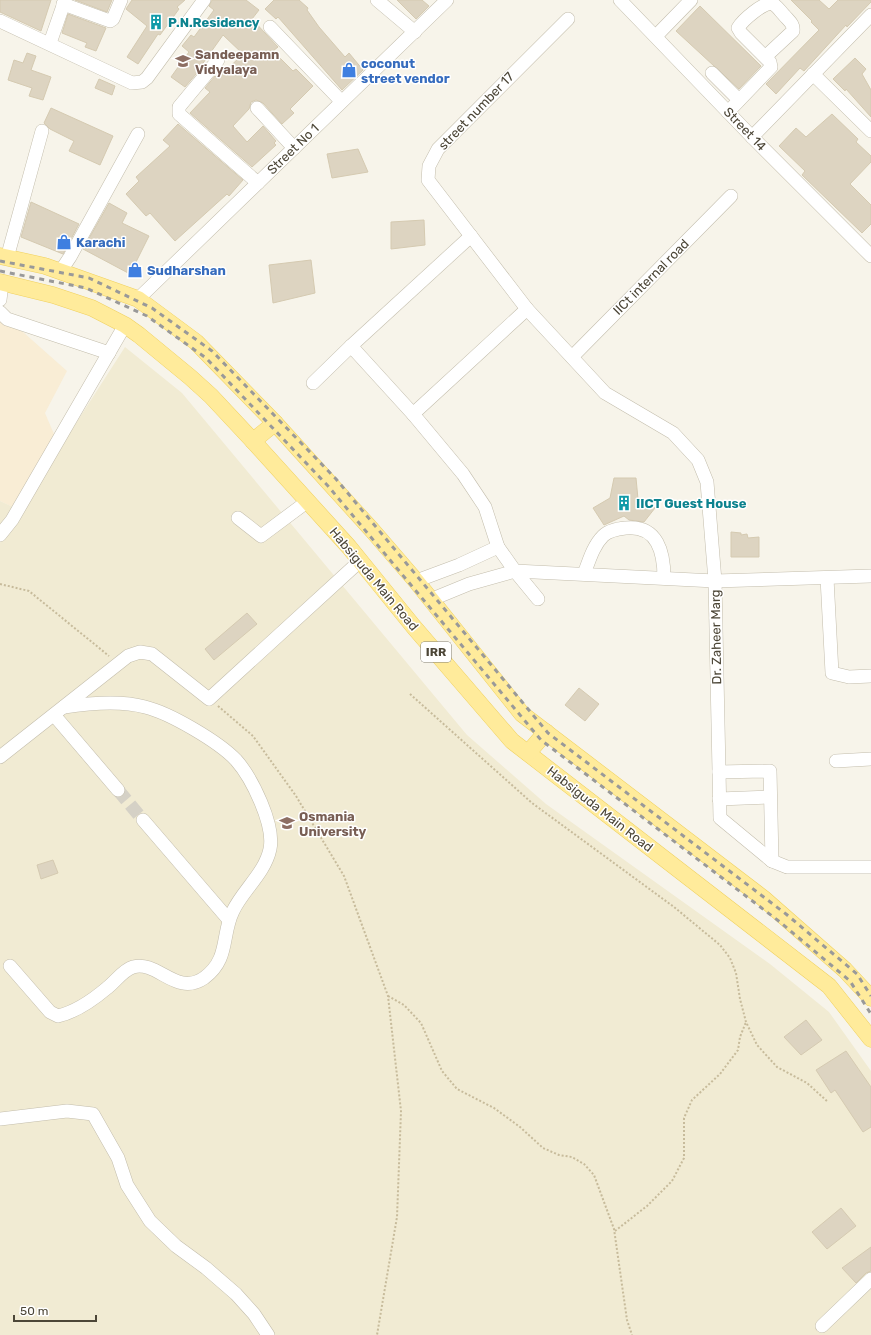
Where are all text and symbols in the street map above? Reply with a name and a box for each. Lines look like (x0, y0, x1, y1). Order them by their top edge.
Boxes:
building icon: P.N.Residency (147, 13, 165, 31)
place label: P.N.Residency (168, 15, 260, 30)
place label: Sandeepamn Vidyalaya (195, 47, 279, 77)
school or university icon: Sandeepamn Vidyalaya (174, 52, 192, 70)
place label: coconut street vendor (361, 56, 450, 86)
shop icon: coconut street vendor (340, 61, 358, 79)
street label: street number 17 (435, 69, 517, 153)
street label: Street 14 (721, 104, 769, 154)
street label: Street No 1 (264, 121, 322, 177)
shop icon: Karachi (55, 233, 73, 251)
place label: Karachi (76, 235, 126, 250)
street label: IICt internal road (610, 236, 692, 318)
shop icon: Sudharshan (126, 261, 144, 279)
place label: Sudharshan (147, 263, 226, 278)
building icon: IICT Guest House (615, 494, 633, 512)
place label: IICT Guest House (636, 496, 747, 511)
street label: Habsiguda Main Road (326, 524, 422, 634)
street label: Dr. Zaheer Marg (708, 589, 725, 685)
road number: IRR (421, 642, 451, 662)
street label: Habsiguda Main Road (543, 763, 656, 856)
place label: Osmania University (299, 809, 367, 839)
school or university icon: Osmania University (278, 814, 296, 832)
scale bar (14, 1297, 96, 1323)
text: 50 m (20, 1304, 48, 1318)

